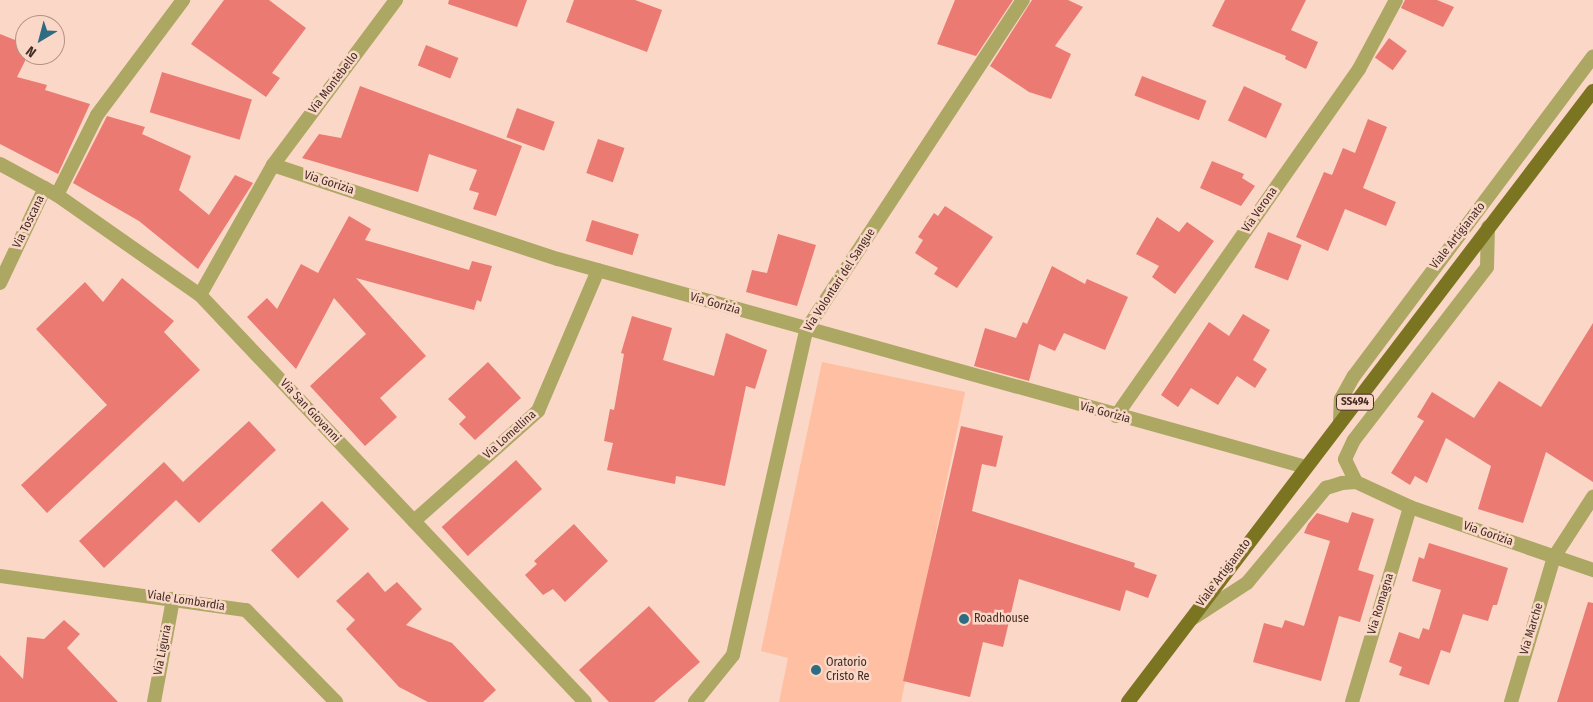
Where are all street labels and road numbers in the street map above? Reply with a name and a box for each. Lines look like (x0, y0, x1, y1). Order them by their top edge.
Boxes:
street label: Via Montebello (306, 49, 362, 117)
street label: Via Gorizia (302, 168, 356, 198)
street label: Via Verona (1239, 185, 1281, 235)
street label: Via Toscana (10, 193, 48, 251)
street label: Viale Artigianato (1427, 200, 1489, 272)
street label: Via Volontari del Sangue (801, 226, 879, 334)
street label: Via Gorizia (688, 290, 742, 318)
street label: Via San Giovanni (277, 376, 343, 446)
road number: SS494 (1335, 394, 1375, 411)
street label: Via Gorizia (1078, 399, 1132, 427)
street label: Via Lomellina (481, 408, 539, 462)
street label: Via Gorizia (1461, 519, 1515, 549)
street label: Viale Artigianato (1194, 536, 1254, 610)
street label: Via Romagna (1365, 572, 1397, 636)
street label: Viale Lombardia (146, 588, 226, 614)
street label: Via Marche (1517, 601, 1547, 657)
street label: Via Liguria (151, 624, 175, 676)

